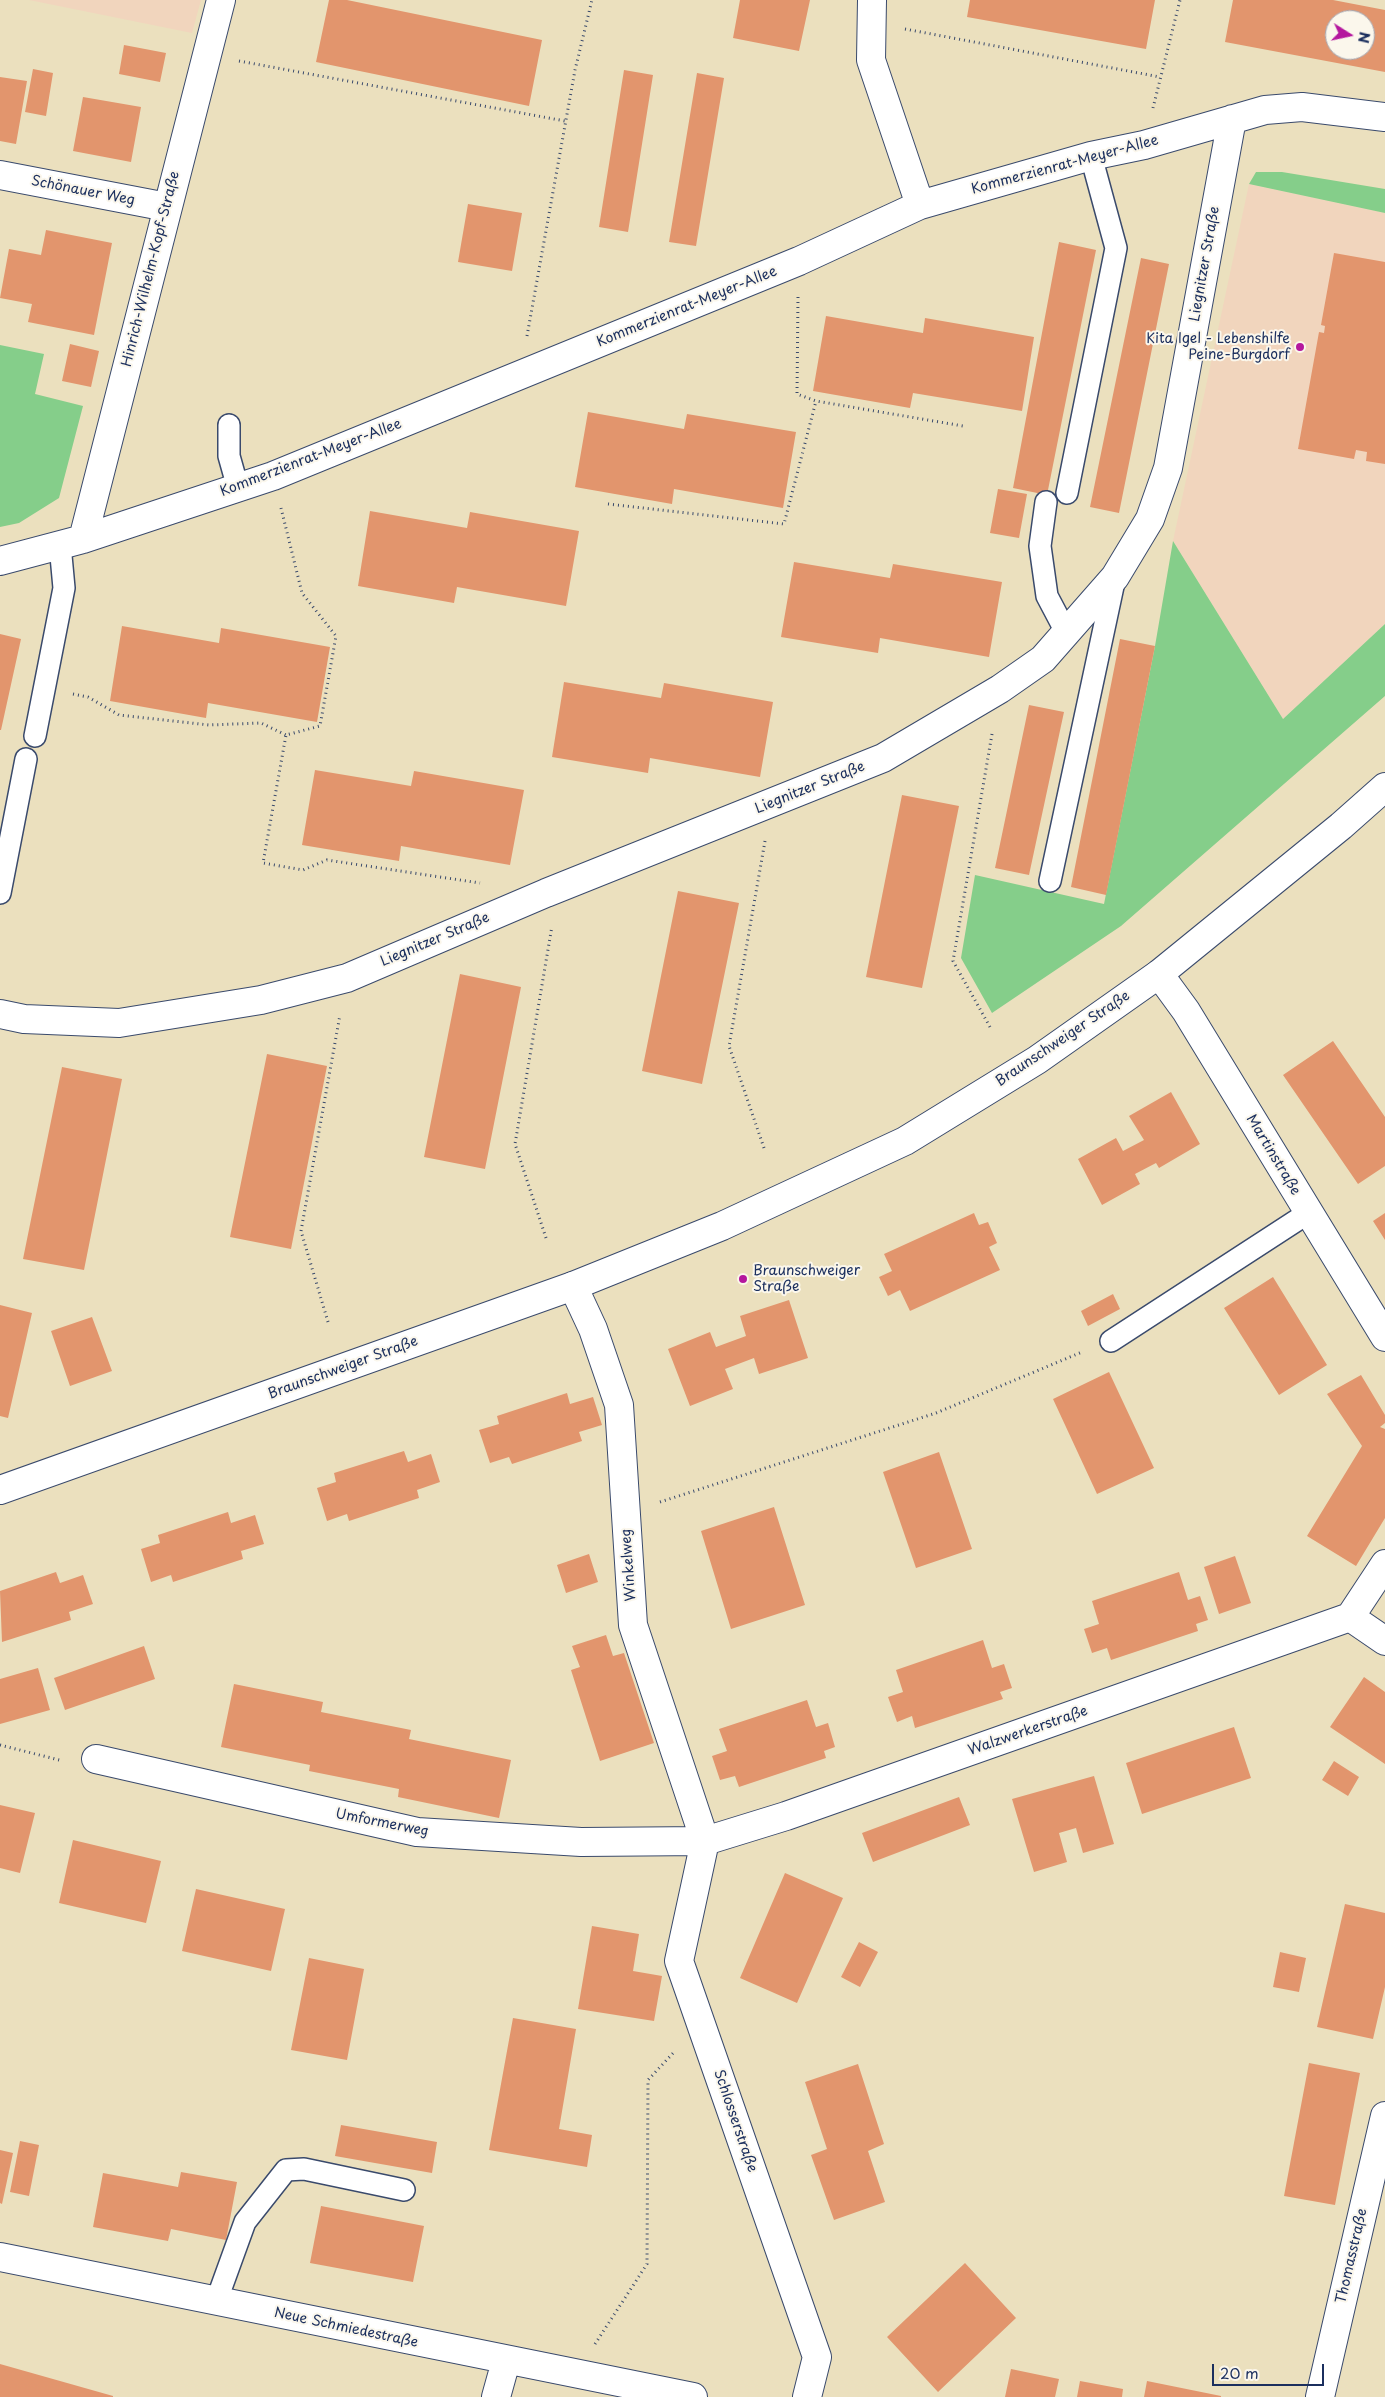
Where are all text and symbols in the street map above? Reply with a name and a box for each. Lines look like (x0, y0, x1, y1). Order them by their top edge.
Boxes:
north arrow (1325, 10, 1375, 60)
text: N (1353, 30, 1376, 45)
street label: Kommerzienrat-Meyer-Allee (970, 132, 1160, 198)
street label: Hinrich-Wilhelm-Kopf-Straße (119, 170, 183, 368)
street label: Schönauer Weg (30, 173, 136, 209)
street label: Liegnitzer Straße (1187, 205, 1223, 323)
street label: Kommerzienrat-Meyer-Allee (594, 263, 780, 351)
place label: Kita Igel - Lebenshilfe Peine-Burgdorf (1146, 331, 1290, 364)
marker: Kita Igel - Lebenshilfe Peine-Burgdorf (1294, 341, 1306, 353)
street label: Kommerzienrat-Meyer-Allee (218, 416, 404, 500)
street label: Liegnitzer Straße (753, 758, 867, 818)
street label: Liegnitzer Straße (378, 909, 492, 971)
street label: Braunschweiger Straße (993, 988, 1133, 1090)
street label: Martinstraße (1242, 1112, 1304, 1198)
place label: Braunschweiger Straße (753, 1263, 860, 1295)
marker: Braunschweiger Straße (737, 1273, 749, 1285)
street label: Braunschweiger Straße (266, 1333, 420, 1403)
street label: Winkelweg (618, 1528, 640, 1602)
street label: Walzwerkerstraße (966, 1703, 1090, 1759)
street label: Umformerweg (334, 1806, 430, 1840)
street label: Schlosserstraße (710, 2068, 760, 2174)
street label: Thomasstraße (1333, 2207, 1371, 2305)
street label: Neue Schmiedestraße (272, 2305, 420, 2351)
scale bar (1215, 2354, 1328, 2386)
text: 20 m (1220, 2361, 1259, 2384)

